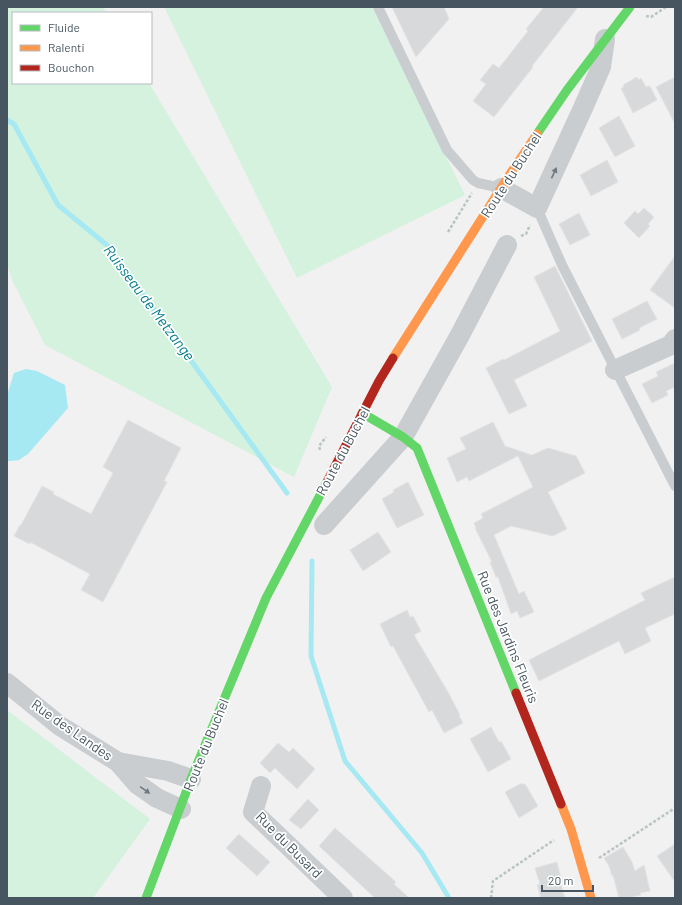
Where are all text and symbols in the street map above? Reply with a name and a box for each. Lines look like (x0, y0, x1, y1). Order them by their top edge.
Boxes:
legend (12, 12, 152, 84)
text: Fluide (48, 20, 80, 34)
text: Ralenti (48, 40, 85, 54)
text: Bouchon (48, 60, 94, 74)
street label: Route du Buchel (477, 129, 544, 221)
one-way arrow (551, 166, 557, 178)
water label: Ruisseau de Metzange (100, 241, 199, 364)
street label: Route du Buchel (312, 403, 373, 498)
street label: Rue des Jardins Fleuris (474, 568, 543, 706)
street label: Rue des Landes (28, 695, 116, 764)
street label: Route du Buchel (179, 696, 232, 794)
one-way arrow (139, 786, 150, 794)
street label: Rue du Busard (253, 808, 326, 881)
scale bar (542, 867, 593, 893)
text: 20 m (548, 873, 574, 887)

